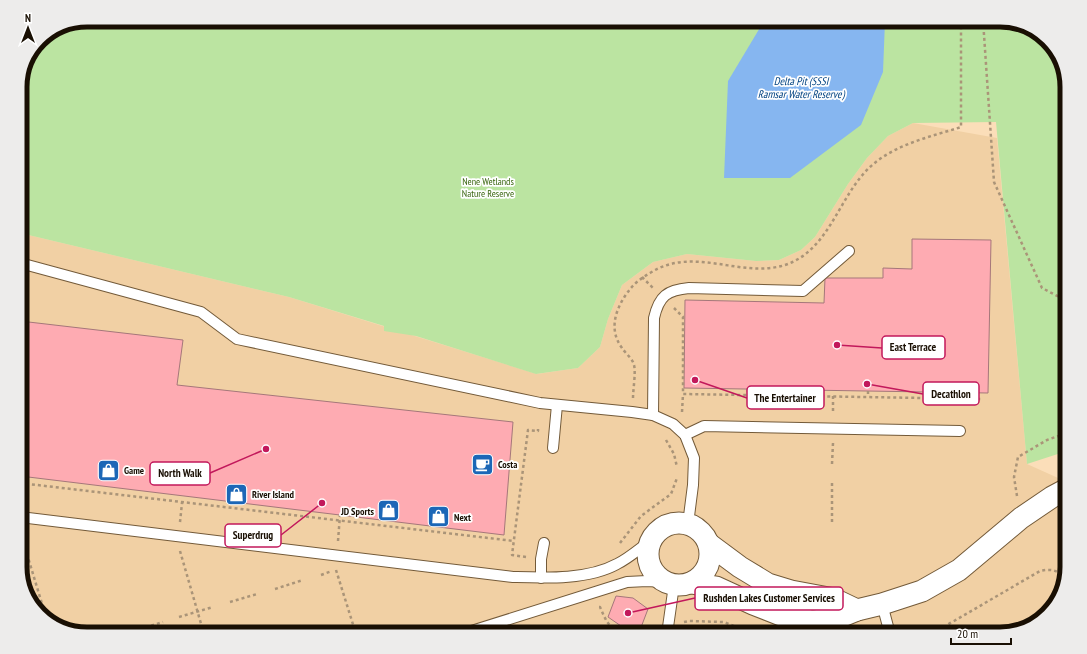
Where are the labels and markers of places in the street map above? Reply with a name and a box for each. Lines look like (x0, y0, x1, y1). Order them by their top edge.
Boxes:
callout: East Terrace (882, 336, 945, 359)
callout: Decathlon (923, 382, 979, 405)
callout: The Entertainer (747, 386, 824, 409)
cafe icon: Costa (470, 451, 496, 477)
shop icon: Game (96, 457, 122, 483)
place label: Costa (498, 458, 517, 471)
callout: North Walk (150, 462, 210, 485)
place label: Game (124, 464, 144, 477)
shop icon: River Island (224, 481, 250, 507)
place label: River Island (252, 488, 294, 501)
shop icon: JD Sports (376, 498, 402, 524)
shop icon: Next (425, 504, 451, 530)
place label: JD Sports (340, 505, 374, 518)
place label: Next (454, 511, 471, 524)
callout: Superdrug (225, 524, 281, 547)
callout: Rushden Lakes Customer Services (695, 587, 843, 610)

